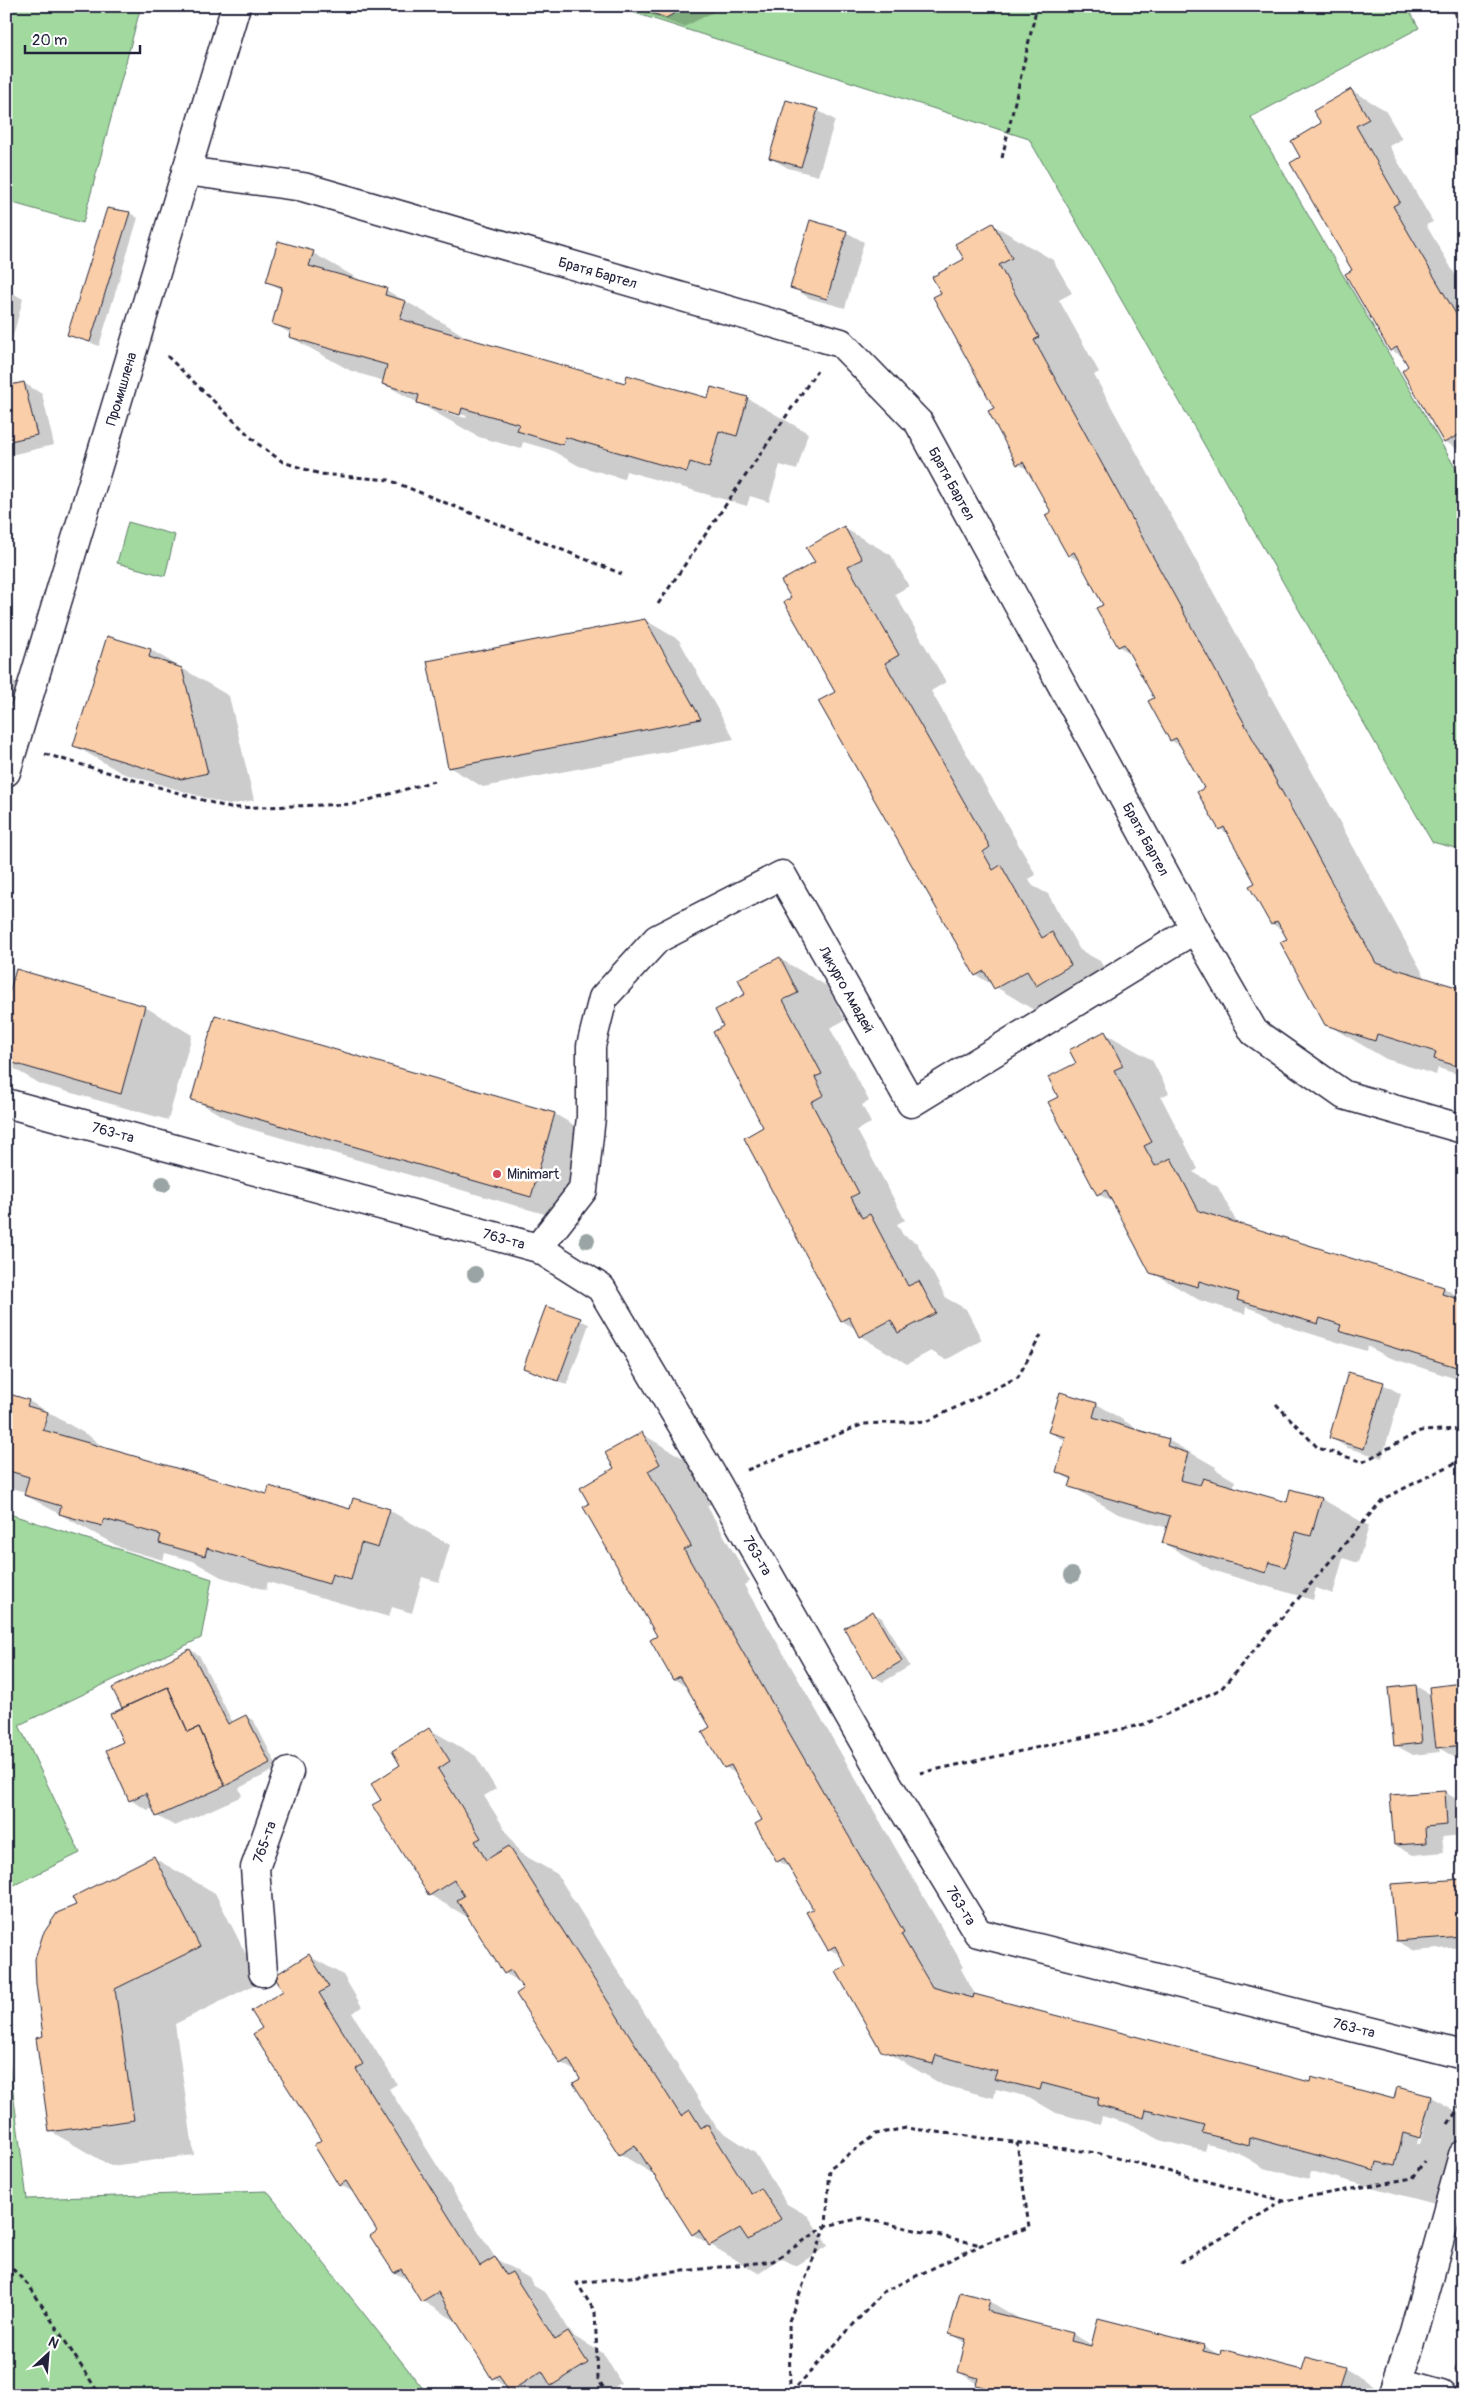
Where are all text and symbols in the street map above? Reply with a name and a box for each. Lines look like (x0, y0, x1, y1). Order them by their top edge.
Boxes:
scale bar (25, 22, 140, 54)
text: 20 m (32, 31, 67, 50)
street label: Братя Бартел (556, 253, 639, 292)
street label: Промишлена (102, 350, 140, 428)
street label: Братя Бартел (925, 444, 979, 523)
street label: Братя Бартел (1119, 800, 1173, 879)
street label: Ликурго Амадей (815, 942, 878, 1036)
street label: 763-та (90, 1118, 136, 1146)
place label: Minimart (507, 1166, 559, 1183)
marker: Minimart (491, 1168, 503, 1180)
street label: 763-та (481, 1225, 527, 1253)
street label: 763-та (740, 1533, 776, 1578)
street label: 765-та (249, 1819, 279, 1865)
street label: 763-та (943, 1883, 980, 1928)
street label: 763-та (1331, 2014, 1377, 2041)
north arrow (22, 2328, 72, 2378)
text: N (45, 2333, 61, 2352)

